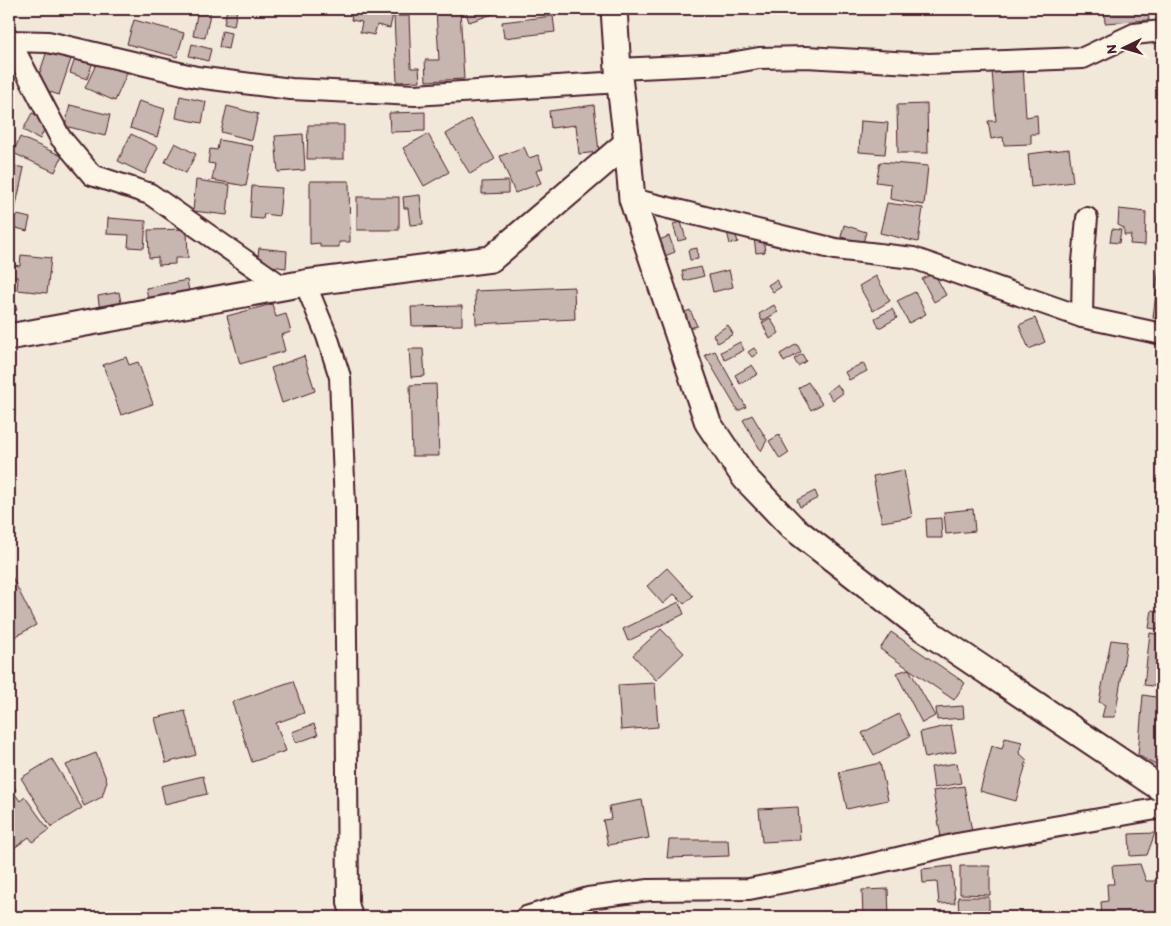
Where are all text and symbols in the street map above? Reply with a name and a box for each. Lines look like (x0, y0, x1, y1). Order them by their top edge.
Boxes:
north arrow (1098, 22, 1148, 72)
text: N (1103, 44, 1120, 55)

